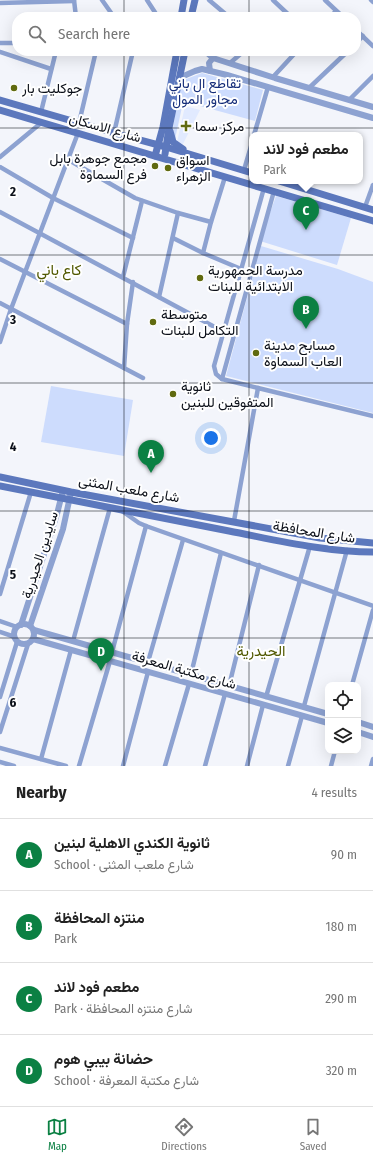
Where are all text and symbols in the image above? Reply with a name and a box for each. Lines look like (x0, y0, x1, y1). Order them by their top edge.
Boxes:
search box (12, 12, 361, 56)
icon: search (26, 23, 48, 45)
text: Search here (58, 25, 130, 43)
park label: تقاطع ال باني مجاور المول (169, 75, 242, 109)
place label: جوكليت بار (21, 80, 82, 97)
marker: جوكليت بار (9, 83, 19, 93)
street label: شارع الاسكان (67, 110, 143, 148)
place label: مركز سما (195, 118, 244, 135)
marker: مركز سما (180, 120, 192, 132)
popup (249, 132, 363, 184)
text: مطعم فود لاند (263, 140, 349, 158)
place label: مجمع جوهرة بابل فرع السماوة (50, 150, 147, 185)
place label: اسواق الزهراء (176, 152, 211, 185)
marker: مجمع جوهرة بابل فرع السماوة (150, 161, 160, 171)
text: Park (263, 162, 286, 177)
marker: اسواق الزهراء (163, 163, 173, 173)
text: 2 (9, 184, 16, 199)
pin: C (293, 197, 319, 230)
district label: كاع باني (36, 261, 82, 283)
place label: مدرسة الحمهورية الابتدائية للبنات (208, 262, 303, 295)
marker: مدرسة الحمهورية الابتدائية للبنات (195, 273, 205, 283)
pin: B (293, 296, 319, 329)
place label: متوسطة التكامل للبنات (161, 306, 239, 339)
text: 3 (9, 312, 16, 327)
marker: متوسطة التكامل للبنات (148, 317, 158, 327)
place label: مسابح مدينة العاب السماوة (264, 337, 342, 370)
marker: مسابح مدينة العاب السماوة (251, 348, 261, 358)
place label: ثانوية المتفوقين للبنين (181, 378, 274, 411)
marker: ثانوية المتفوقين للبنين (168, 389, 178, 399)
your location (201, 428, 221, 448)
text: 4 (10, 439, 17, 454)
pin: A (138, 440, 164, 473)
street label: شارع ملعب المثنى (77, 472, 181, 508)
street label: سايدين الحيدرية (18, 509, 62, 601)
street label: شارع المحافظة (271, 517, 356, 549)
text: 5 (10, 567, 16, 582)
pin: D (88, 638, 114, 671)
district label: الحيدرية (236, 642, 286, 660)
street label: شارع مكتبة المعرفة (129, 647, 238, 695)
map controls (325, 682, 361, 754)
button: locate (325, 682, 361, 718)
text: 6 (10, 695, 17, 710)
button: layers (325, 718, 361, 754)
text: Nearby (16, 782, 67, 803)
text: 4 results (311, 785, 357, 800)
text: ثانوية الكندي الاهلية لبنين (54, 834, 210, 852)
text: A (25, 847, 33, 862)
text: 90 m (331, 847, 357, 862)
text: School · شارع ملعب المثنى (54, 857, 194, 872)
text: منتزه المحافظة (54, 909, 145, 927)
text: B (25, 919, 33, 934)
text: 180 m (326, 919, 357, 934)
text: Park (54, 931, 77, 946)
text: مطعم فود لاند (54, 978, 139, 996)
text: C (26, 991, 32, 1006)
text: 290 m (325, 991, 357, 1006)
text: Park · شارع منتزه المحافظة (54, 1001, 193, 1016)
text: حضانة بيبي هوم (54, 1050, 153, 1068)
text: D (25, 1063, 33, 1078)
text: 320 m (326, 1063, 357, 1078)
text: School · شارع مكتبة المعرفة (54, 1073, 199, 1088)
tab: Map (46, 1116, 68, 1153)
tab: Directions (161, 1116, 207, 1153)
tab: Saved (300, 1116, 327, 1153)

